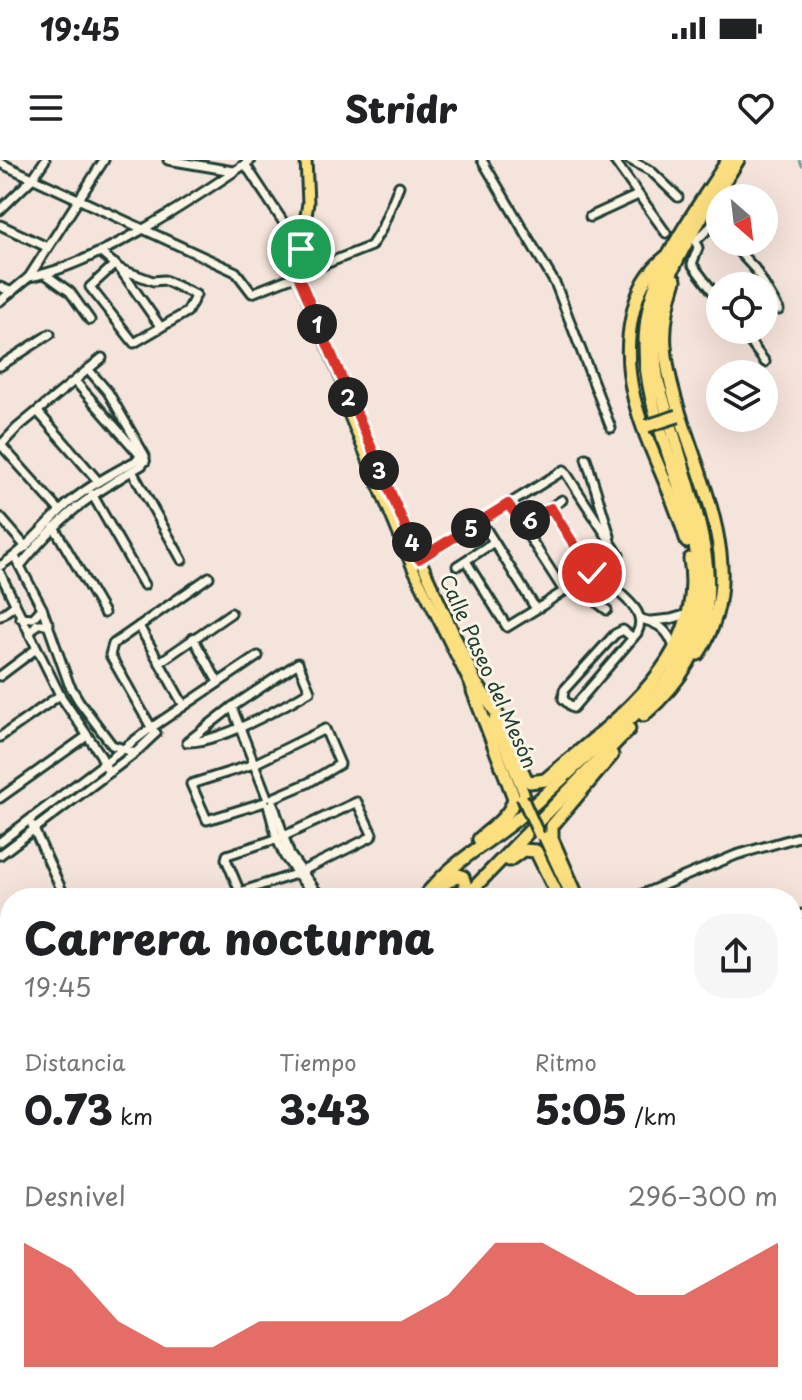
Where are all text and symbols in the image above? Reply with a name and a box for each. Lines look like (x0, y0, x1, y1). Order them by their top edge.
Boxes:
text: 19:45 (40, 6, 121, 51)
text: Stridr (345, 81, 457, 135)
icon: menu (24, 86, 68, 130)
icon: heart (734, 86, 778, 130)
north arrow (706, 184, 778, 256)
map controls (706, 184, 778, 432)
pin (267, 215, 335, 283)
icon: arrive (279, 227, 323, 271)
button: locate (706, 272, 778, 344)
pin: 1 (297, 304, 337, 344)
text: 1 (312, 307, 322, 340)
button: layers (706, 360, 778, 432)
pin: 2 (328, 377, 368, 417)
text: 2 (340, 380, 356, 413)
pin: 3 (359, 450, 399, 490)
text: 3 (372, 453, 386, 486)
pin: 6 (510, 500, 550, 540)
text: 6 (522, 503, 538, 536)
pin: 5 (451, 508, 491, 548)
text: 5 (464, 511, 478, 544)
pin: 4 (392, 522, 432, 562)
text: 4 (405, 525, 419, 558)
pin (558, 539, 626, 607)
icon: check (570, 551, 614, 595)
street label: Calle Paseo del Mesón (433, 569, 545, 773)
text: Carrera nocturna (24, 904, 435, 970)
button: share (694, 914, 778, 998)
text: 19:45 (24, 967, 92, 1006)
text: Distancia (24, 1045, 126, 1078)
text: Tiempo (279, 1045, 356, 1078)
text: Ritmo (535, 1045, 597, 1078)
text: 0.73 (24, 1078, 113, 1139)
text: 3:43 (279, 1078, 370, 1139)
text: 5:05 (535, 1078, 627, 1139)
text: km (113, 1099, 153, 1132)
text: /km (627, 1099, 677, 1132)
text: Desnivel (24, 1176, 125, 1215)
text: 296–300 m (628, 1176, 778, 1215)

